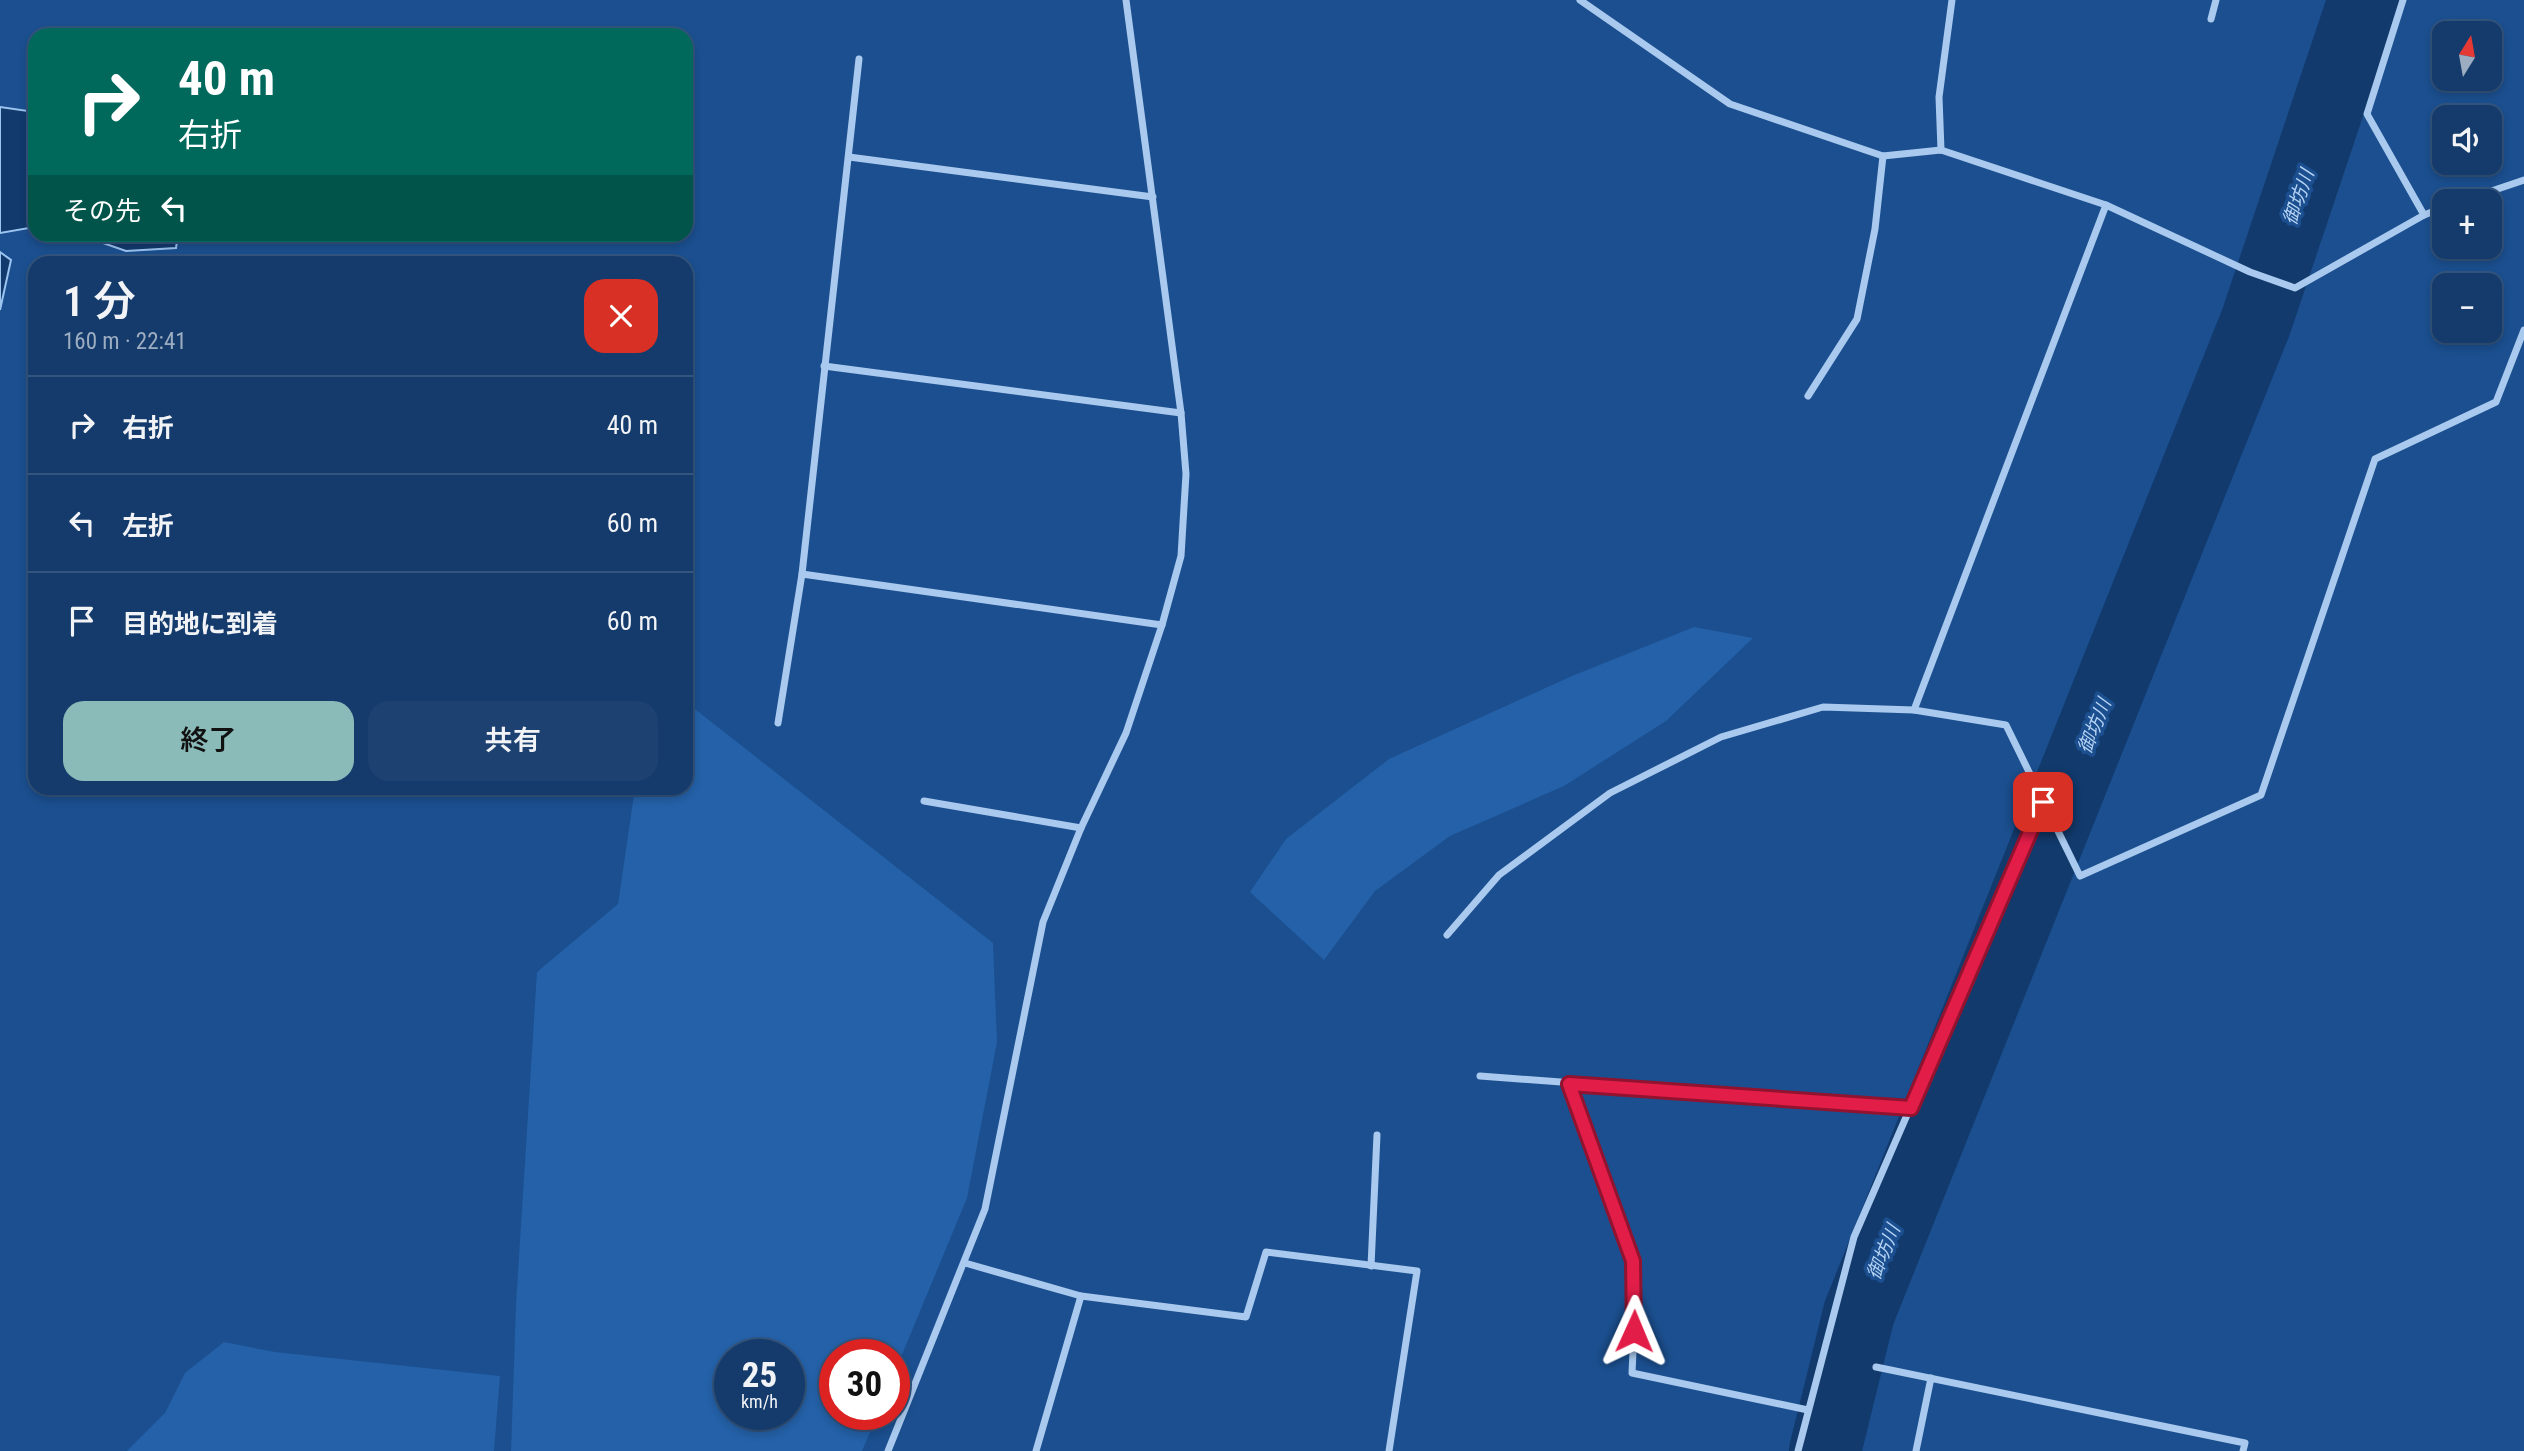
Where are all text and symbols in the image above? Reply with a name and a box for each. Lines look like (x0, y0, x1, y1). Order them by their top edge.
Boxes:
north arrow (2432, 21, 2502, 91)
map controls (2432, 21, 2502, 343)
text: 40 m (178, 50, 275, 107)
icon: right (63, 56, 154, 147)
button: sound (2432, 105, 2502, 175)
text: 右折 (178, 116, 242, 154)
water label: 御坊川 (2278, 165, 2319, 228)
icon: left (155, 189, 193, 227)
button: + (2432, 189, 2502, 259)
text: その先 (63, 196, 141, 226)
button: − (2432, 273, 2502, 343)
text: 1 分 (63, 277, 136, 326)
button: close (584, 279, 658, 353)
text: 160 m · 22:41 (63, 328, 187, 355)
icon: right (63, 406, 101, 444)
text: 40 m (607, 410, 658, 440)
text: 右折 (122, 413, 174, 443)
icon: left (63, 504, 101, 542)
text: 60 m (607, 508, 658, 538)
text: 左折 (122, 511, 174, 541)
icon: arrive (63, 602, 101, 640)
text: 60 m (607, 606, 658, 636)
text: 目的地に到着 (122, 609, 278, 639)
water label: 御坊川 (2073, 694, 2117, 757)
button: 終了 (63, 701, 354, 781)
button: 共有 (368, 701, 658, 781)
pin (2013, 772, 2073, 832)
icon: arrive (2024, 783, 2062, 821)
water label: 御坊川 (1862, 1220, 1906, 1283)
position arrow (1597, 1294, 1671, 1368)
speed limit sign: 30 (819, 1339, 910, 1430)
text: 25 (742, 1355, 777, 1396)
text: km/h (741, 1391, 778, 1412)

